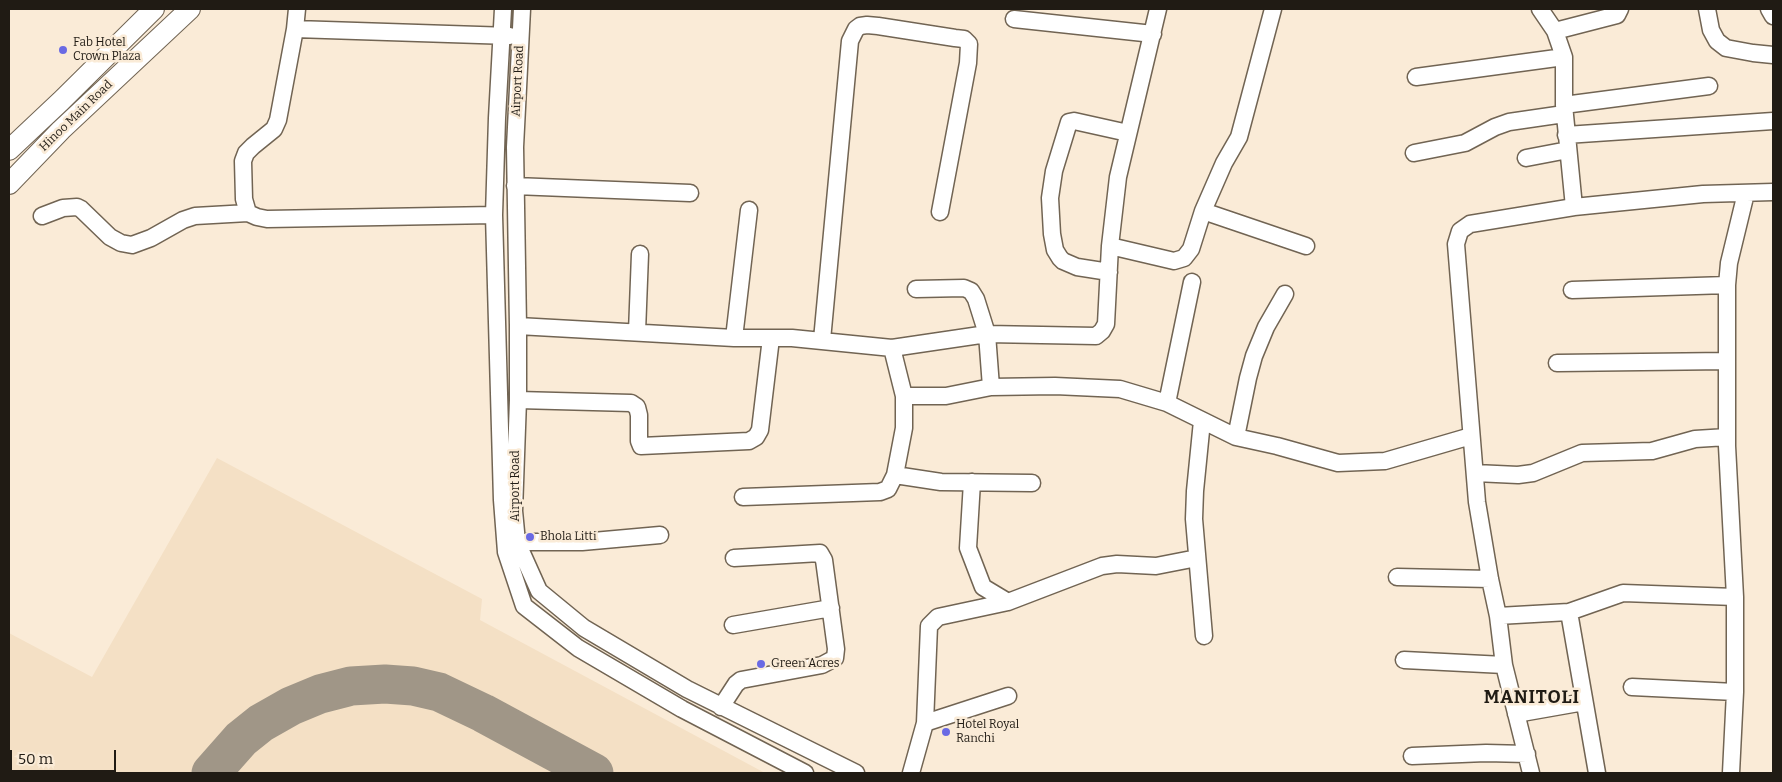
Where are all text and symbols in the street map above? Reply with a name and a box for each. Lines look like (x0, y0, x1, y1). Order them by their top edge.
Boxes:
place label: Fab Hotel Crown Plaza (73, 36, 141, 64)
marker: Fab Hotel Crown Plaza (57, 44, 69, 56)
street label: Airport Road (509, 45, 527, 117)
street label: Hinoo Main Road (37, 78, 115, 154)
street label: Airport Road (509, 450, 523, 522)
place label: Bhola Litti (540, 530, 596, 544)
marker: Bhola Litti (524, 531, 536, 543)
place label: Green Acres (771, 657, 840, 671)
marker: Green Acres (755, 658, 767, 670)
district label: MANITOLI (1483, 687, 1581, 709)
place label: Hotel Royal Ranchi (956, 718, 1019, 746)
marker: Hotel Royal Ranchi (940, 726, 952, 738)
scale bar (12, 740, 119, 772)
text: 50 m (18, 750, 53, 768)

